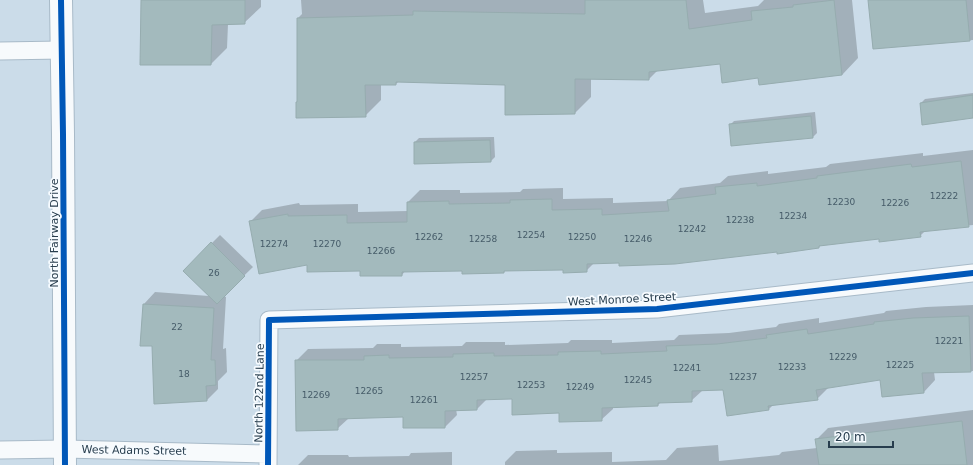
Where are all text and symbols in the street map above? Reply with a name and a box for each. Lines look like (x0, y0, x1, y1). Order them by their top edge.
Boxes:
street label: North Fairway Drive (48, 178, 61, 287)
house number: 12222 (930, 191, 958, 201)
house number: 12230 (827, 197, 856, 207)
house number: 12226 (881, 198, 910, 208)
house number: 12234 (779, 211, 808, 221)
house number: 12238 (726, 215, 755, 225)
house number: 12242 (678, 224, 706, 234)
house number: 12254 (517, 230, 546, 240)
house number: 12262 (415, 232, 443, 242)
house number: 12250 (568, 232, 597, 242)
house number: 12258 (469, 234, 498, 244)
house number: 12246 (624, 234, 653, 244)
house number: 12274 (260, 239, 289, 249)
house number: 12270 (313, 239, 342, 249)
house number: 12266 (367, 246, 396, 256)
house number: 26 (208, 268, 220, 278)
street label: West Monroe Street (568, 290, 677, 309)
house number: 22 (171, 322, 183, 332)
house number: 12221 (935, 336, 963, 346)
street label: North 122nd Lane (252, 343, 267, 443)
house number: 12229 (829, 352, 858, 362)
house number: 12225 (886, 360, 914, 370)
house number: 12233 (778, 362, 806, 372)
house number: 12241 (673, 363, 701, 373)
house number: 18 (178, 369, 190, 379)
house number: 12257 (460, 372, 488, 382)
house number: 12237 (729, 372, 757, 382)
house number: 12245 (624, 375, 652, 385)
house number: 12253 (517, 380, 545, 390)
house number: 12249 (566, 382, 595, 392)
house number: 12265 (355, 386, 383, 396)
house number: 12269 (302, 390, 331, 400)
house number: 12261 (410, 395, 438, 405)
scale bar (829, 423, 893, 449)
text: 20 m (835, 430, 866, 444)
street label: West Adams Street (81, 443, 187, 458)

